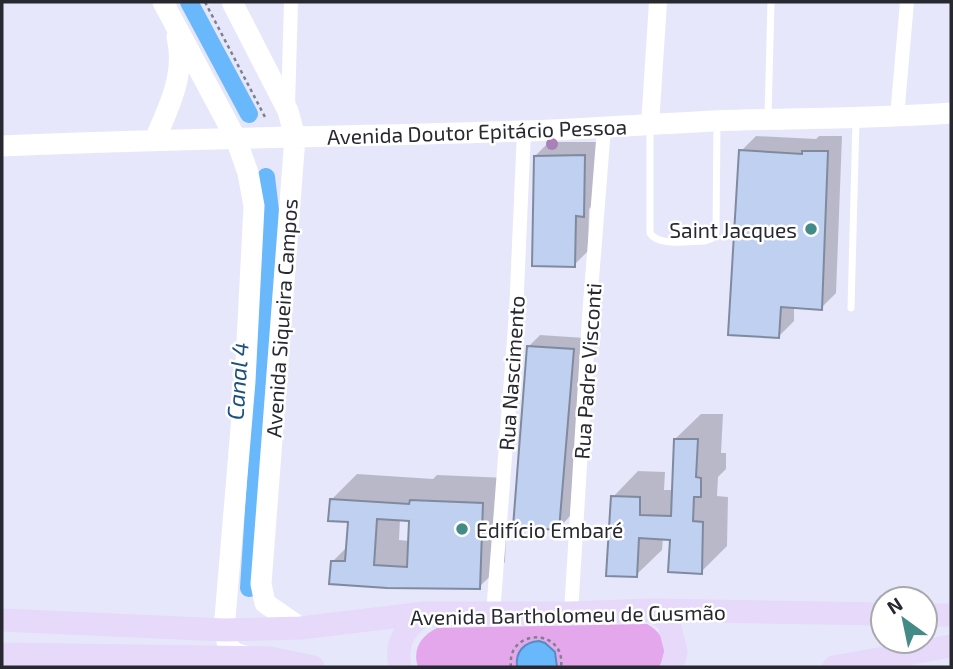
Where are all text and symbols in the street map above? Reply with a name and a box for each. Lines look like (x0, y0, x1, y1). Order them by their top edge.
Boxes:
street label: Avenida Doutor Epitácio Pessoa (327, 113, 627, 149)
street label: Avenida Siqueira Campos (260, 198, 302, 438)
place label: Saint Jacques (669, 217, 797, 242)
marker: Saint Jacques (803, 221, 819, 237)
street label: Rua Padre Visconti (568, 282, 606, 460)
street label: Rua Nascimento (493, 295, 529, 451)
water label: Canal 4 (220, 341, 254, 421)
place label: Edifício Embaré (476, 517, 623, 542)
marker: Edifício Embaré (454, 521, 470, 537)
north arrow (869, 585, 939, 655)
text: N (882, 592, 906, 619)
street label: Avenida Bartholomeu de Gusmão (410, 599, 726, 629)

